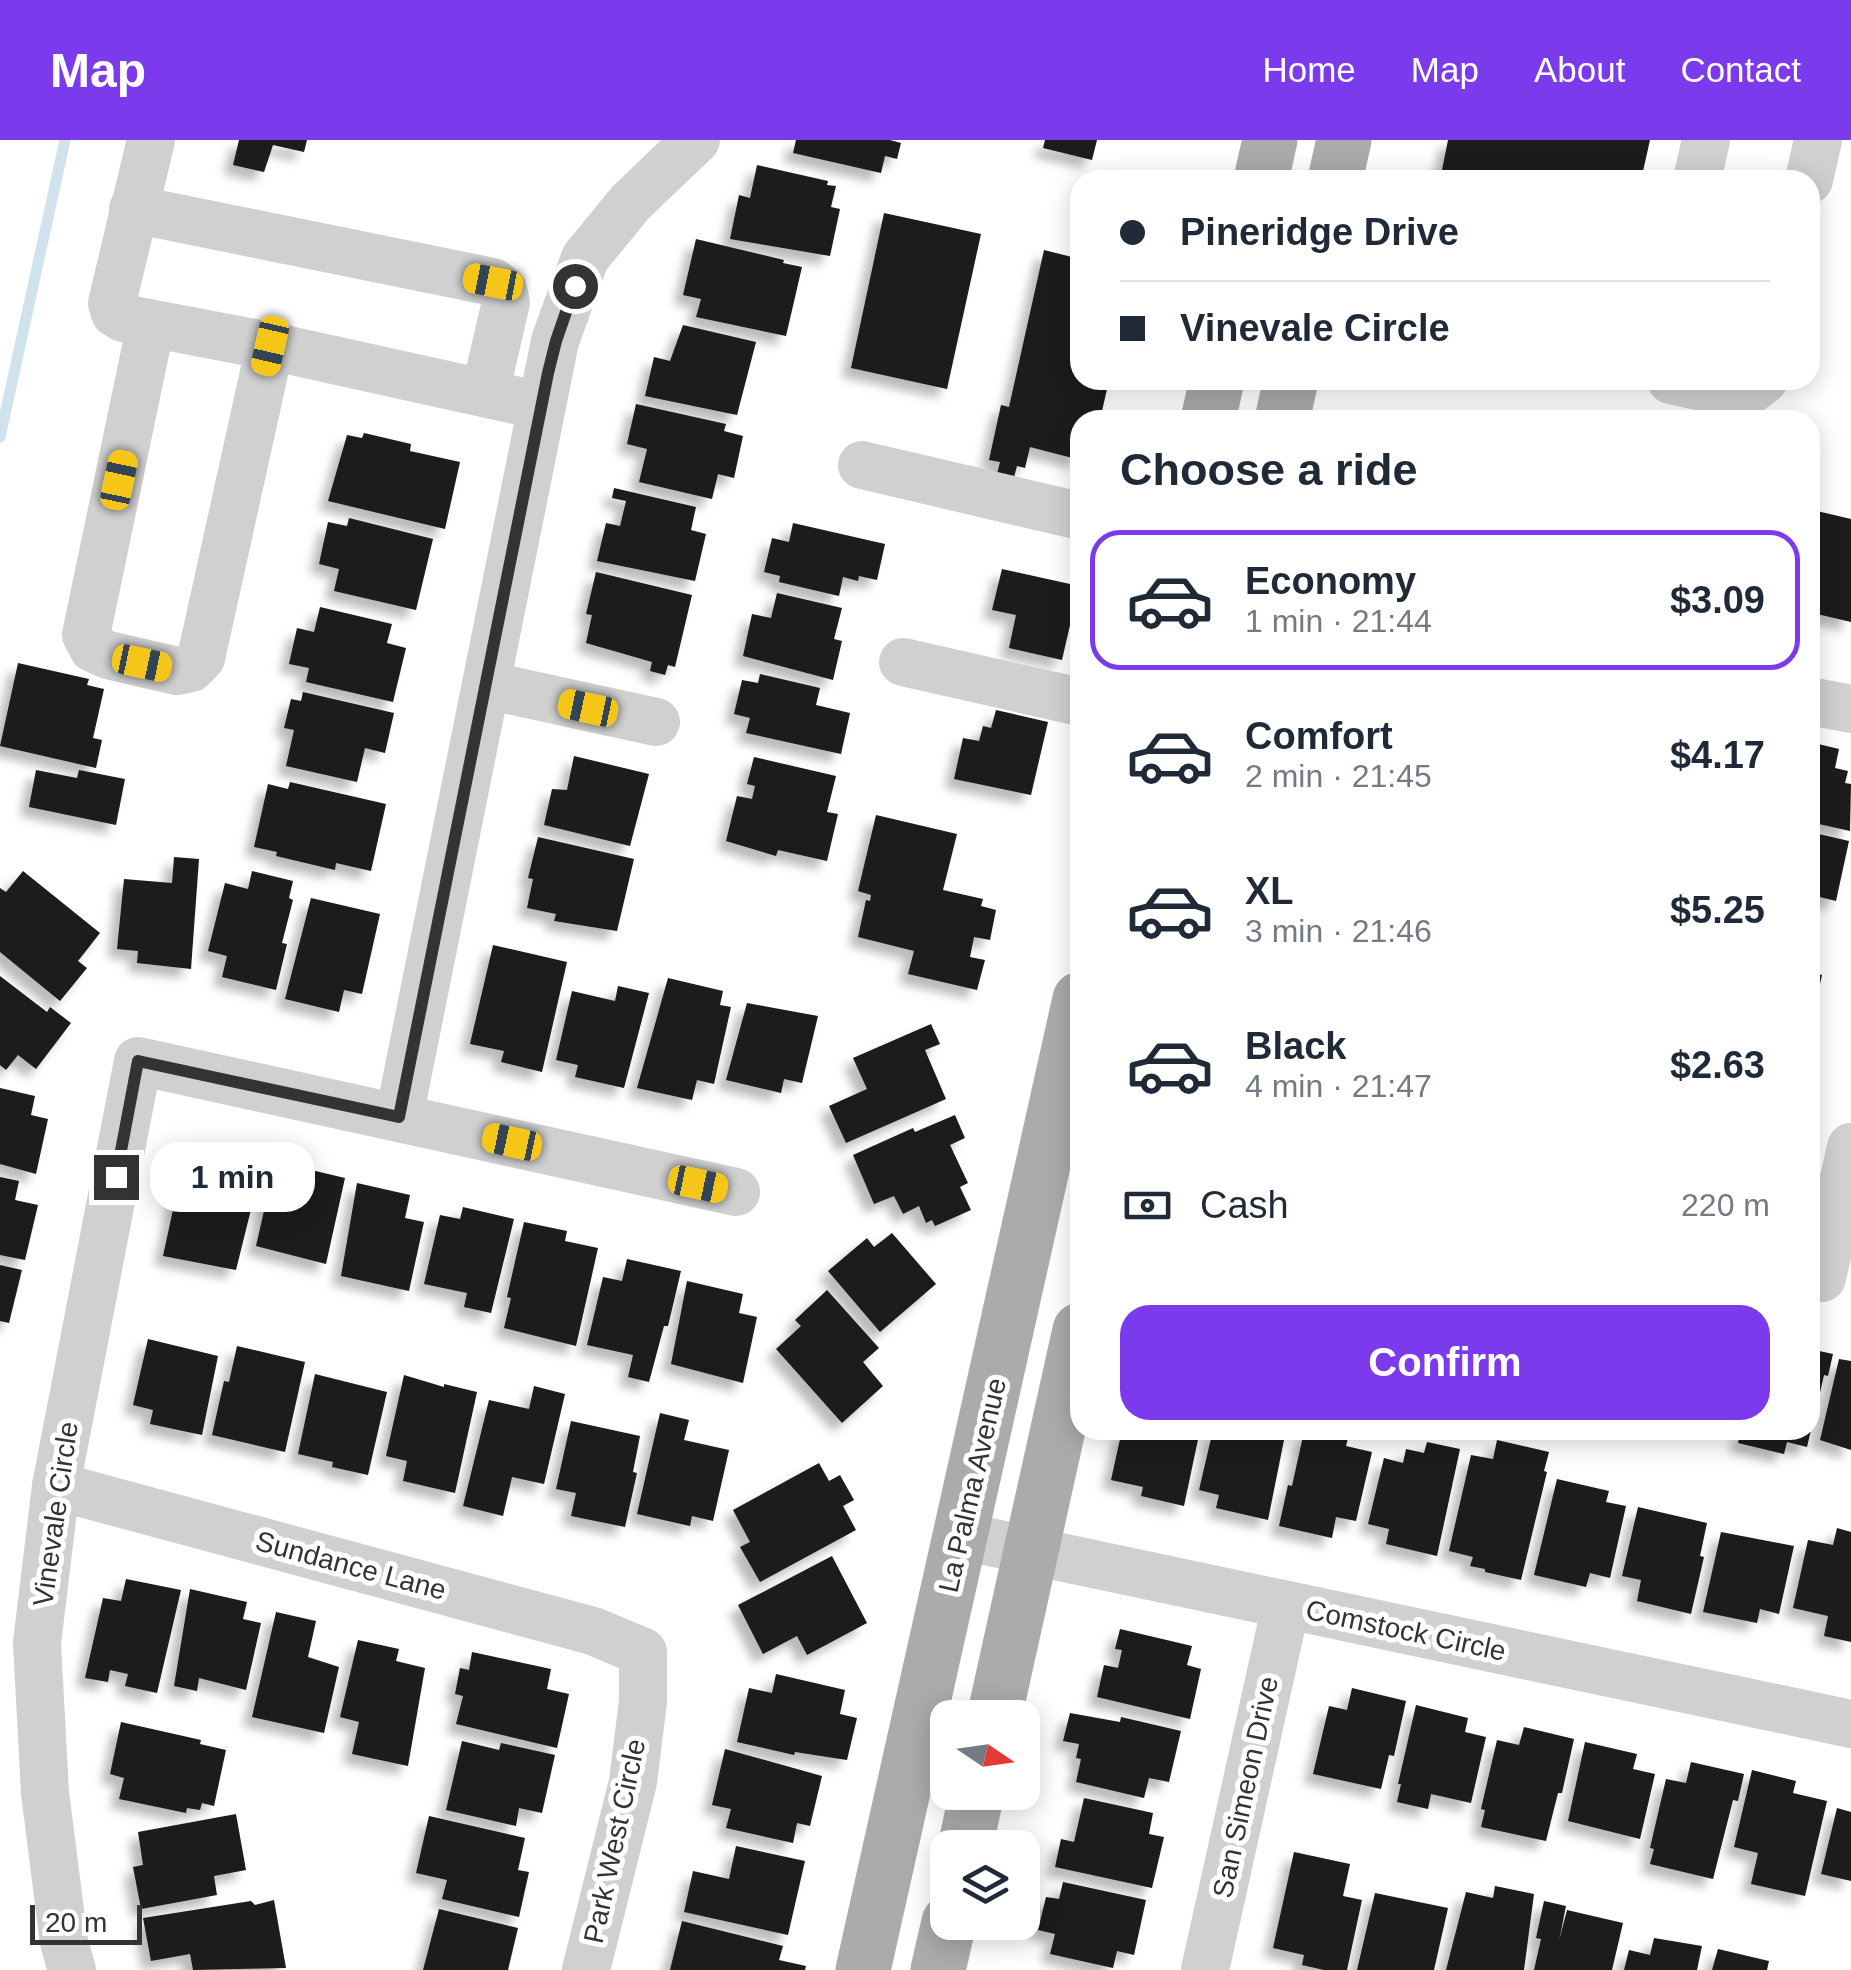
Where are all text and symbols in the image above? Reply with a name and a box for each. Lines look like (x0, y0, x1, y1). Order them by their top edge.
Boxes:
text: Map (50, 44, 146, 97)
text: Home (1262, 50, 1356, 89)
text: Map (1411, 50, 1479, 89)
text: About (1534, 50, 1625, 89)
text: Contact (1680, 50, 1801, 89)
text: Pineridge Drive (1180, 211, 1459, 253)
car (461, 262, 525, 302)
route start (553, 264, 598, 309)
text: Vinevale Circle (1180, 307, 1450, 349)
car (249, 313, 291, 379)
text: Choose a ride (1120, 444, 1418, 495)
car (98, 448, 140, 512)
icon: car (1125, 555, 1215, 645)
text: Economy (1245, 560, 1416, 602)
text: $3.09 (1670, 579, 1765, 621)
text: 1 min · 21:44 (1245, 603, 1432, 639)
car (110, 642, 174, 684)
car (556, 687, 620, 729)
icon: car (1125, 710, 1215, 800)
text: Comfort (1245, 715, 1393, 757)
text: $4.17 (1670, 734, 1765, 776)
text: 2 min · 21:45 (1245, 758, 1432, 794)
icon: car (1125, 865, 1215, 955)
text: XL (1245, 870, 1294, 912)
text: $5.25 (1670, 889, 1765, 931)
text: 3 min · 21:46 (1245, 913, 1432, 949)
icon: car (1125, 1020, 1215, 1110)
text: Black (1245, 1025, 1346, 1067)
text: $2.63 (1670, 1044, 1765, 1086)
text: 4 min · 21:47 (1245, 1068, 1432, 1104)
car (480, 1121, 544, 1163)
callout: 1 min (151, 1142, 316, 1212)
route end (94, 1155, 139, 1200)
text: 1 min (191, 1159, 274, 1195)
car (666, 1163, 730, 1205)
icon: cash (1120, 1178, 1175, 1233)
text: Cash (1200, 1184, 1289, 1226)
text: 220 m (1681, 1187, 1770, 1223)
button: Confirm (1120, 1305, 1770, 1420)
street label: La Palma Avenue (933, 1375, 1012, 1595)
street label: Vinevale Circle (27, 1420, 84, 1608)
street label: Sundance Lane (252, 1525, 450, 1606)
street label: Comstock Circle (1303, 1594, 1509, 1667)
street label: San Simeon Drive (1207, 1674, 1284, 1901)
north arrow (930, 1700, 1040, 1810)
map controls (930, 1700, 1040, 1940)
street label: Park West Circle (578, 1736, 651, 1946)
button: layers (930, 1830, 1040, 1940)
scale bar (30, 1900, 142, 1944)
text: 20 m (45, 1907, 107, 1938)

